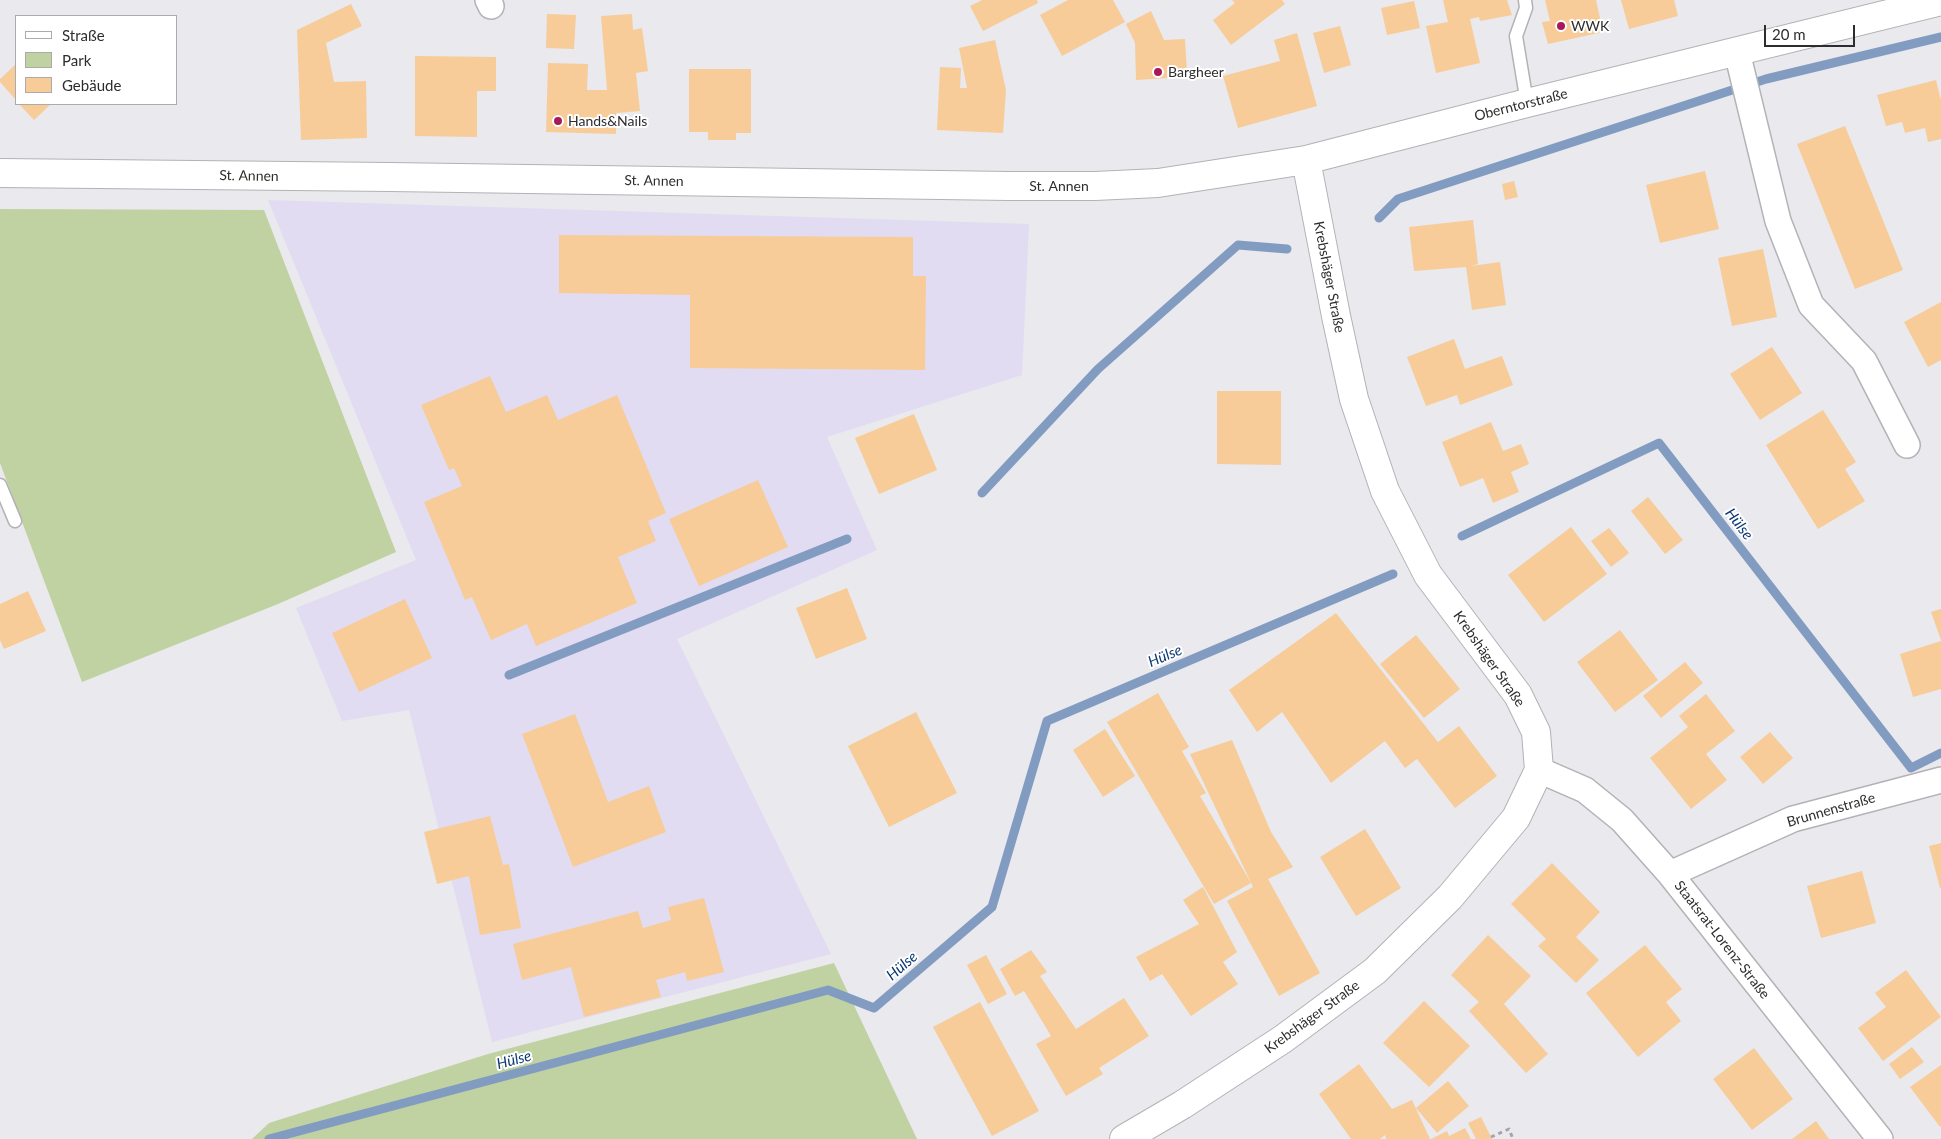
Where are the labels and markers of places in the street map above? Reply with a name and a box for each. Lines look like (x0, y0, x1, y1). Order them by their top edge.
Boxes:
place label: WWK (1571, 18, 1609, 34)
marker: WWK (1555, 20, 1567, 32)
place label: Bargheer (1168, 64, 1224, 80)
marker: Bargheer (1152, 66, 1164, 78)
place label: Hands&Nails (568, 113, 647, 129)
marker: Hands&Nails (552, 115, 564, 127)

